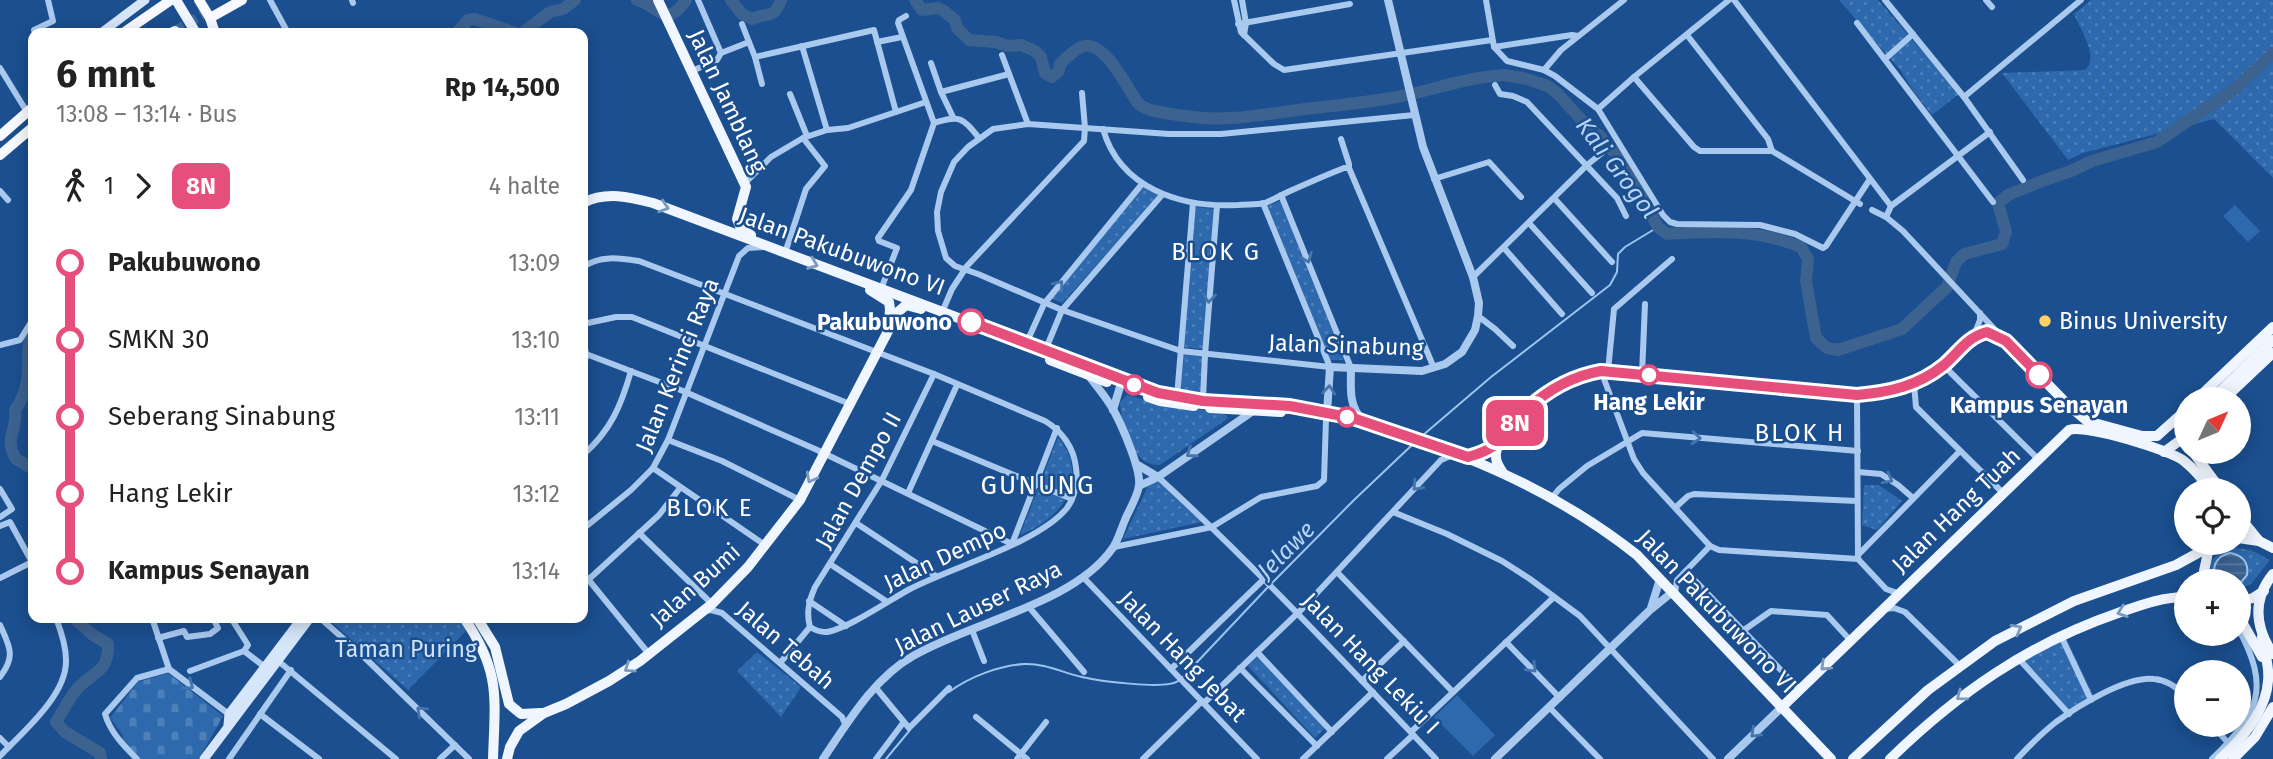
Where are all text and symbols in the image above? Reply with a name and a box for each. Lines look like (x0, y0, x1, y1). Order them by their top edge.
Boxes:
street label: Jalan Jamblang (682, 25, 774, 177)
text: 6 mnt (56, 51, 155, 97)
text: Rp 14,500 (445, 72, 560, 103)
text: 13:08 – 13:14 · Bus (56, 100, 237, 128)
water label: Kali Grogol (1570, 112, 1664, 224)
icon: walk (56, 167, 94, 205)
icon: forward (124, 167, 162, 205)
text: 1 (104, 172, 114, 200)
text: 8N (186, 172, 216, 200)
text: 4 halte (489, 172, 560, 200)
one-way arrow (658, 199, 670, 213)
street label: Jalan Pakubuwono VI (735, 201, 949, 301)
district label: BLOK G (1171, 238, 1261, 266)
text: Pakubuwono (108, 247, 261, 278)
text: 13:09 (508, 249, 560, 277)
one-way arrow (1298, 252, 1312, 264)
one-way arrow (807, 256, 819, 270)
street label: Jalan Kerinci Raya (629, 274, 725, 456)
one-way arrow (1051, 280, 1064, 292)
one-way arrow (1202, 293, 1217, 304)
place label: Binus University (2059, 307, 2228, 335)
place label: Pakubuwono (817, 308, 952, 336)
marker: Pakubuwono (958, 309, 984, 335)
marker: Binus University (2037, 313, 2053, 329)
text: SMKN 30 (108, 324, 210, 355)
text: 13:10 (511, 326, 560, 354)
street label: Jalan Sinabung (1268, 328, 1424, 362)
marker: Kampus Senayan (2026, 362, 2052, 388)
marker: Hang Lekir (1639, 365, 1659, 385)
unlabelled marker (1124, 375, 1144, 395)
one-way arrow (1321, 384, 1336, 395)
north arrow (2174, 387, 2250, 464)
map controls (2174, 387, 2251, 737)
place label: Hang Lekir (1593, 388, 1706, 416)
place label: Kampus Senayan (1950, 391, 2128, 419)
line badge: 8N (1484, 400, 1546, 446)
text: Seberang Sinabung (108, 401, 335, 432)
text: 13:11 (514, 403, 560, 431)
street label: Jalan Dempo II (809, 407, 907, 553)
unlabelled marker (1337, 407, 1357, 427)
text: 8N (1500, 409, 1530, 437)
district label: BLOK H (1755, 419, 1845, 447)
one-way arrow (1691, 430, 1702, 445)
street label: Jalan Hang Tuah (1886, 442, 2026, 578)
one-way arrow (1186, 444, 1199, 457)
district label: GUNUNG (981, 470, 1095, 501)
one-way arrow (806, 471, 820, 483)
one-way arrow (1880, 471, 1893, 484)
text: Hang Lekir (108, 478, 233, 509)
one-way arrow (1413, 478, 1425, 491)
button: locate (2174, 478, 2251, 555)
text: 13:12 (513, 480, 560, 508)
district label: BLOK E (666, 494, 754, 522)
street label: Jalan Dempo (879, 515, 1011, 597)
water label: Jelawe (1250, 516, 1320, 586)
street label: Jalan Pakubuwono VI (1631, 523, 1803, 699)
street label: Jalan Bumi (644, 537, 746, 633)
street label: Jalan Lauser Raya (890, 554, 1066, 660)
text: Kampus Senayan (108, 555, 310, 586)
text: 13:14 (512, 557, 560, 585)
button: + (2174, 569, 2251, 646)
street label: Jalan Hang Jebat (1113, 585, 1253, 728)
street label: Jalan Hang Lekiu I (1296, 587, 1446, 739)
street label: Jalan Tebah (731, 595, 841, 695)
one-way arrow (2116, 604, 2129, 618)
one-way arrow (2009, 624, 2022, 637)
park label: Taman Puring (335, 635, 477, 663)
one-way arrow (1820, 658, 1833, 671)
one-way arrow (624, 660, 637, 673)
one-way arrow (1523, 660, 1536, 673)
button: − (2174, 660, 2251, 737)
one-way arrow (181, 676, 194, 689)
one-way arrow (1957, 688, 1969, 701)
one-way arrow (416, 706, 429, 719)
one-way arrow (1750, 725, 1763, 738)

